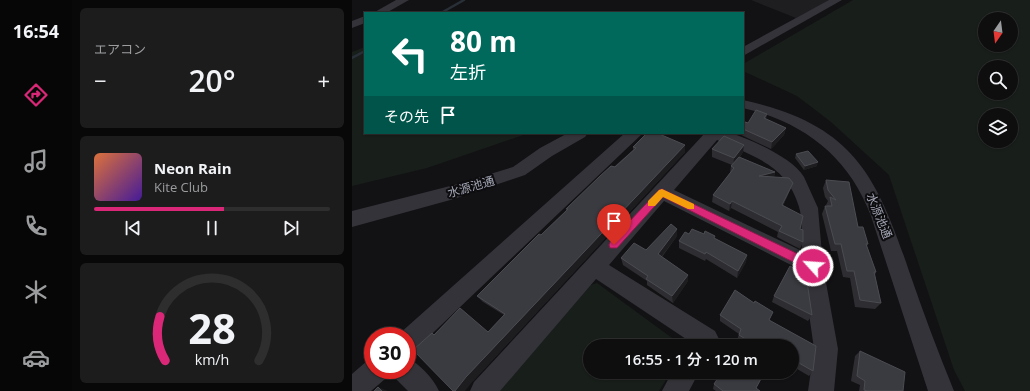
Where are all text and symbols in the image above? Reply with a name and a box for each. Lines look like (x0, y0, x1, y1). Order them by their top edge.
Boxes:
north arrow (978, 12, 1018, 52)
map controls (978, 12, 1018, 148)
text: 16:54 (13, 19, 59, 43)
text: 80 m (450, 22, 517, 60)
icon: left (384, 28, 436, 80)
text: エアコン (94, 40, 146, 58)
text: 20° (188, 60, 236, 101)
text: 左折 (450, 60, 486, 84)
button: search (978, 60, 1018, 100)
text: − (94, 65, 107, 95)
text: + (317, 65, 330, 95)
icon: directions (22, 81, 50, 109)
icon: arrive (437, 104, 459, 126)
text: その先 (384, 106, 429, 126)
button: layers (978, 108, 1018, 148)
icon: music (22, 147, 50, 175)
text: Neon Rain (154, 158, 232, 178)
street label: 水源池通 (445, 172, 496, 201)
text: Kite Club (154, 178, 208, 196)
street label: 水源池通 (863, 190, 896, 241)
pin (597, 204, 631, 245)
icon: arrive (603, 210, 625, 232)
icon: phone (22, 212, 50, 240)
icon: previous (122, 217, 144, 239)
icon: pause (201, 217, 223, 239)
icon: next (280, 217, 302, 239)
position arrow (792, 245, 834, 287)
icon: climate (22, 278, 50, 306)
text: 28 (188, 300, 236, 356)
speed limit sign: 30 (364, 327, 416, 379)
icon: car (22, 344, 50, 372)
text: 16:55 · 1 分 · 120 m (624, 349, 758, 369)
text: km/h (195, 350, 229, 369)

